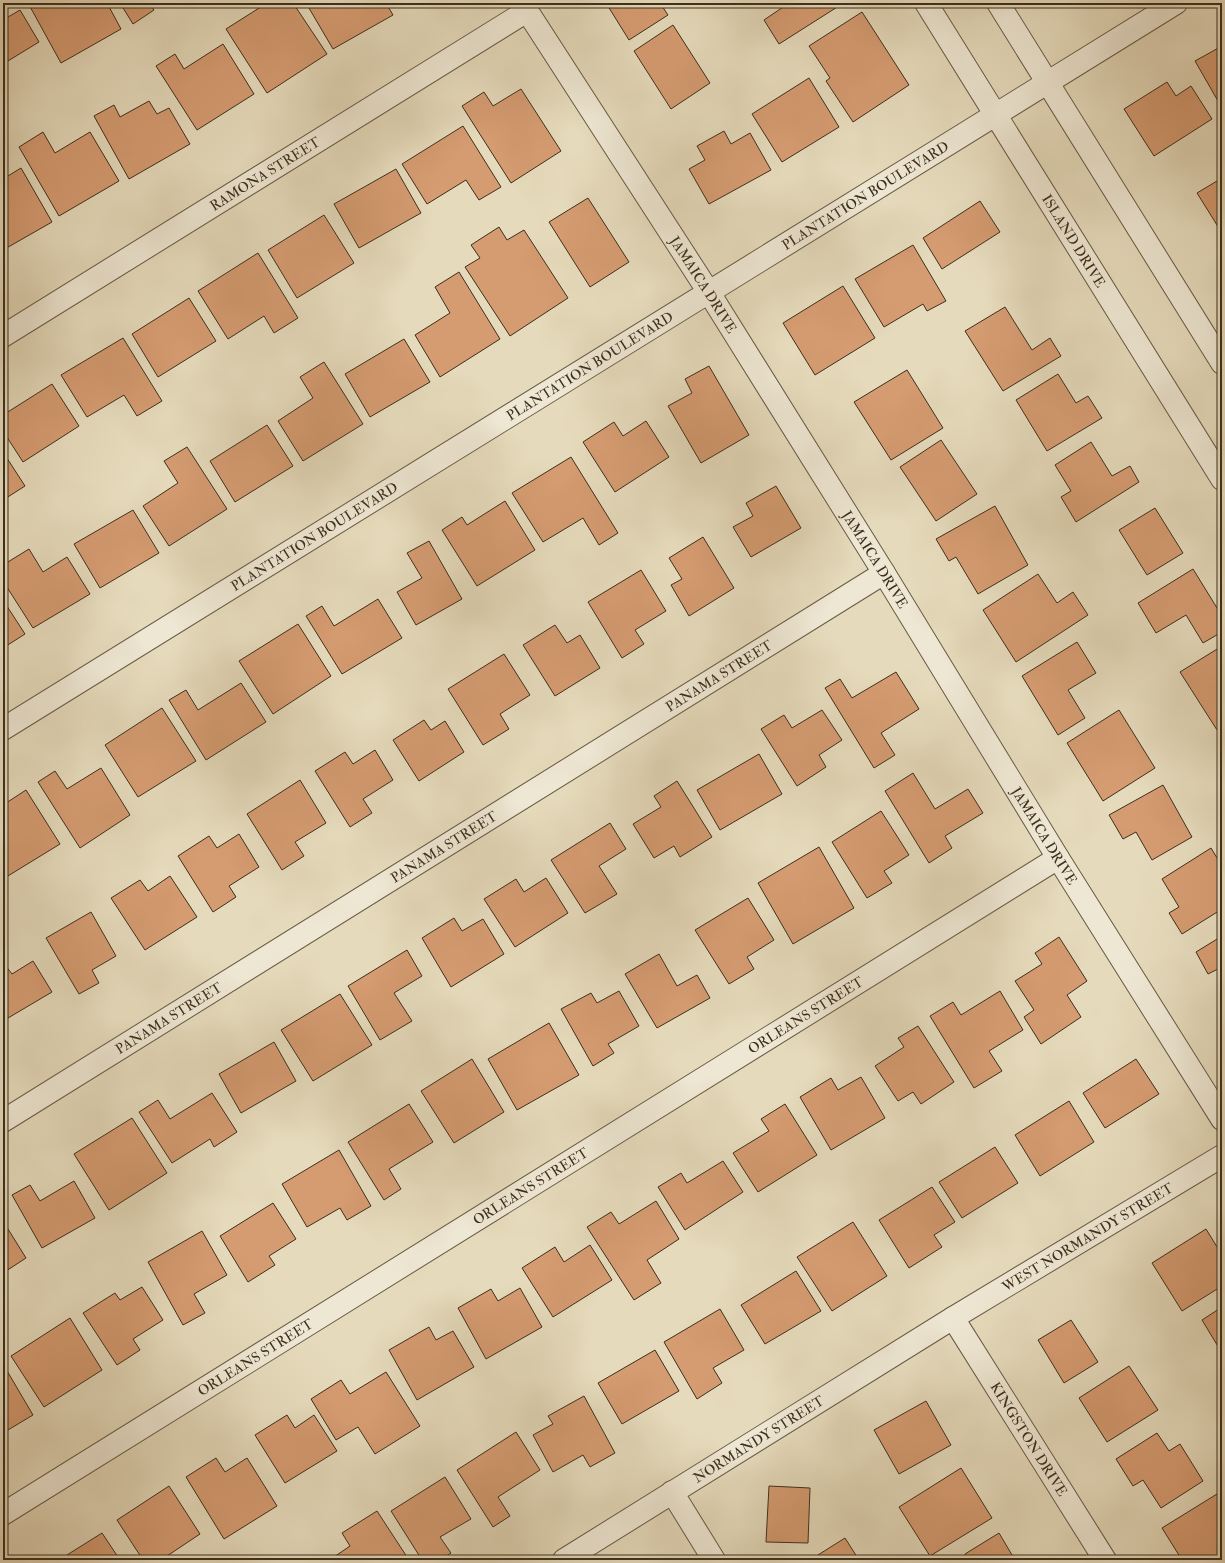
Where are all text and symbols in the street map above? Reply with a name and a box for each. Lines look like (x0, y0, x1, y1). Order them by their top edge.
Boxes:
street label: RAMONA STREET (207, 133, 324, 215)
street label: PLANTATION BOULEVARD (779, 138, 952, 254)
street label: ISLAND DRIVE (1038, 191, 1109, 291)
street label: JAMAICA DRIVE (665, 232, 740, 336)
street label: PLANTATION BOULEVARD (503, 308, 677, 424)
street label: PLANTATION BOULEVARD (228, 479, 401, 595)
street label: JAMAICA DRIVE (838, 507, 911, 611)
street label: PANAMA STREET (663, 636, 776, 716)
street label: JAMAICA DRIVE (1007, 783, 1081, 888)
street label: PANAMA STREET (388, 808, 501, 887)
street label: ORLEANS STREET (745, 973, 867, 1058)
street label: PANAMA STREET (113, 979, 226, 1058)
street label: ORLEANS STREET (470, 1144, 592, 1229)
street label: WEST NORMANDY STREET (998, 1179, 1177, 1296)
street label: ORLEANS STREET (195, 1315, 317, 1400)
street label: KINGSTON DRIVE (986, 1379, 1071, 1500)
street label: NORMANDY STREET (690, 1392, 828, 1487)

